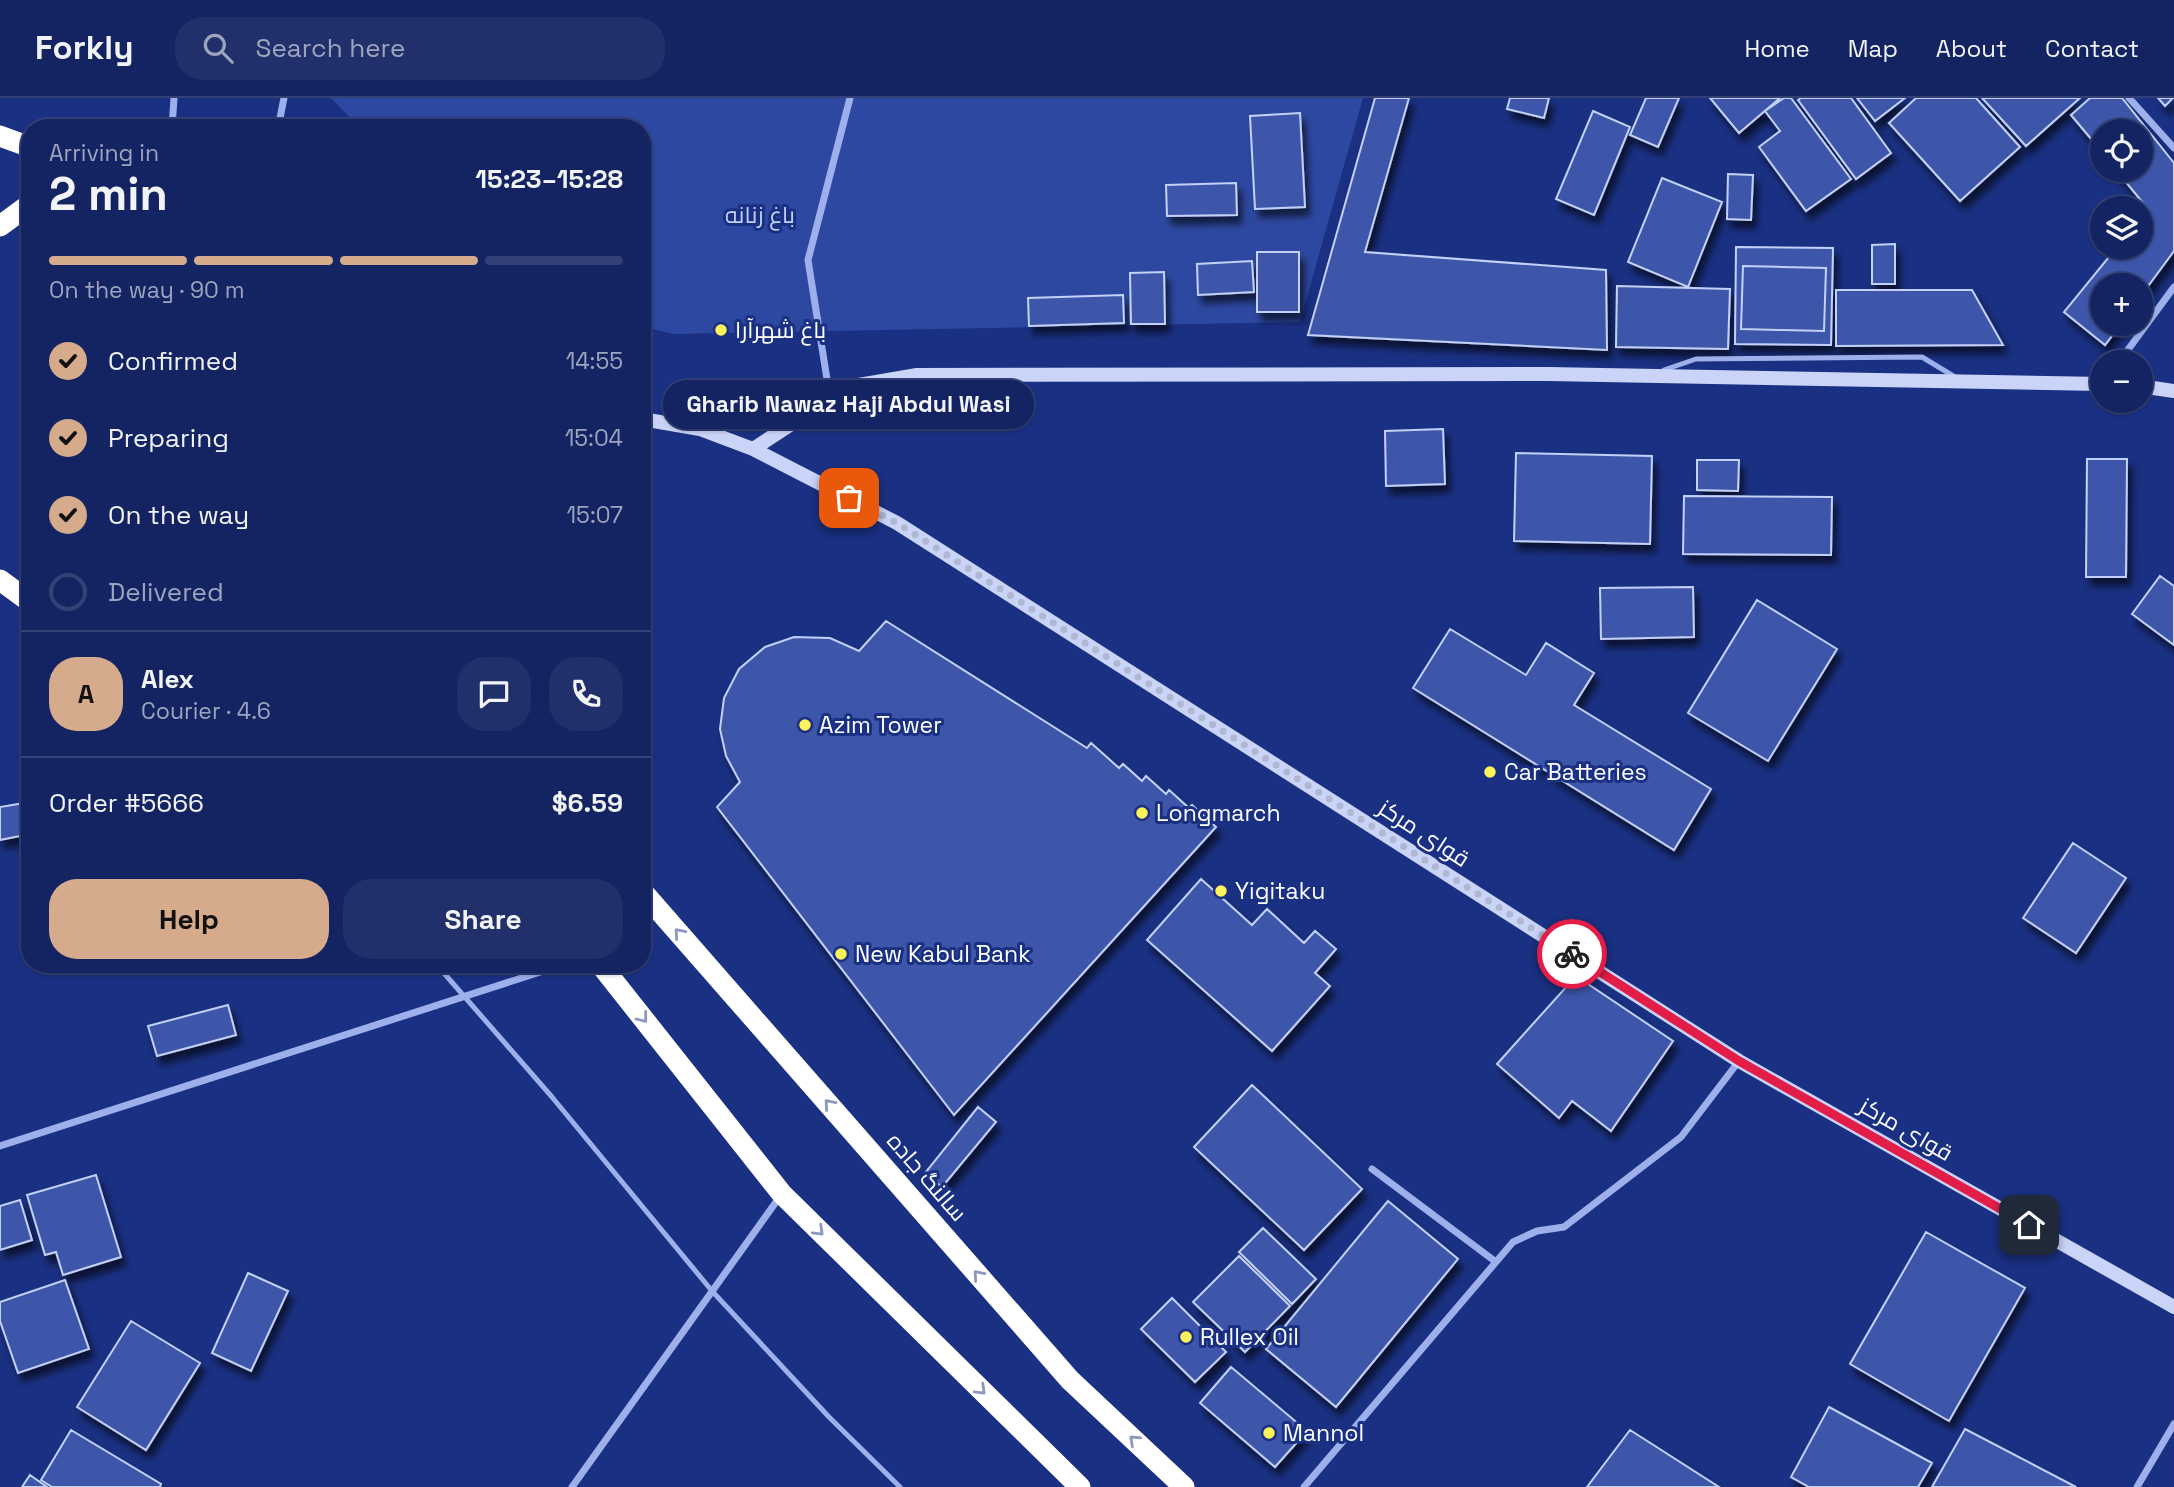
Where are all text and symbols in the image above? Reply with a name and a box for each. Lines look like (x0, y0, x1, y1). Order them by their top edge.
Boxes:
search box (175, 17, 665, 80)
text: Forkly (35, 27, 133, 69)
icon: search (199, 29, 237, 67)
text: Search here (255, 31, 405, 65)
text: Home (1744, 33, 1810, 64)
text: Map (1848, 33, 1898, 64)
text: About (1936, 33, 2007, 64)
text: Contact (2045, 33, 2139, 64)
map controls (2090, 119, 2153, 413)
button: locate (2090, 119, 2153, 182)
text: Arriving in (49, 138, 159, 168)
text: 15:23–15:28 (475, 162, 623, 196)
text: 2 min (49, 165, 168, 223)
button: layers (2090, 196, 2153, 259)
park label: باغ زنانه (725, 200, 795, 231)
button: + (2090, 273, 2153, 336)
text: On the way · 90 m (49, 275, 244, 305)
place label: باغ شهرآرا (735, 315, 826, 346)
marker: باغ شهرآرا (713, 322, 729, 338)
icon: check (49, 342, 87, 380)
text: Confirmed (108, 344, 238, 378)
text: 14:55 (566, 346, 623, 376)
button: − (2090, 350, 2153, 413)
callout: Gharib Nawaz Haji Abdul Wasi (664, 379, 1034, 428)
text: Gharib Nawaz Haji Abdul Wasi (686, 389, 1011, 419)
icon: check (49, 419, 87, 457)
text: Preparing (108, 421, 229, 455)
text: 15:04 (565, 423, 623, 453)
pin (819, 468, 879, 528)
icon: bag (830, 479, 868, 517)
icon: check (49, 496, 87, 534)
text: On the way (108, 498, 249, 532)
text: 15:07 (566, 500, 623, 530)
text: Delivered (108, 575, 224, 609)
button: chat (457, 657, 531, 731)
button: phone (549, 657, 623, 731)
text: Alex (141, 662, 194, 696)
text: A (78, 677, 94, 711)
text: Courier · 4.6 (141, 696, 271, 726)
place label: Azim Tower (819, 710, 942, 740)
marker: Azim Tower (797, 717, 813, 733)
place label: Car Batteries (1504, 757, 1647, 787)
marker: Car Batteries (1482, 764, 1498, 780)
text: Order #5666 (49, 786, 204, 820)
text: $6.59 (552, 786, 623, 820)
street label: قوای مرکز (1371, 791, 1475, 874)
place label: Longmarch (1156, 798, 1281, 828)
marker: Longmarch (1134, 805, 1150, 821)
place label: Yigitaku (1235, 876, 1325, 906)
button: Help (49, 879, 329, 959)
button: Share (343, 879, 623, 959)
marker: Yigitaku (1213, 883, 1229, 899)
courier (1537, 919, 1607, 989)
one-way arrow (675, 928, 687, 941)
icon: bike (1553, 935, 1591, 973)
place label: New Kabul Bank (855, 939, 1031, 969)
marker: New Kabul Bank (833, 946, 849, 962)
one-way arrow (634, 1010, 647, 1022)
street label: قوای مرکز (1852, 1089, 1958, 1168)
one-way arrow (824, 1099, 837, 1112)
street label: سالنگ جاده (880, 1127, 974, 1227)
pin (1999, 1195, 2059, 1255)
icon: home (2010, 1206, 2048, 1244)
one-way arrow (811, 1222, 824, 1235)
one-way arrow (974, 1270, 986, 1283)
place label: Rullex Oil (1200, 1322, 1299, 1352)
marker: Rullex Oil (1178, 1329, 1194, 1345)
one-way arrow (973, 1381, 986, 1394)
place label: Mannol (1283, 1418, 1364, 1448)
marker: Mannol (1261, 1425, 1277, 1441)
one-way arrow (1130, 1436, 1143, 1449)

